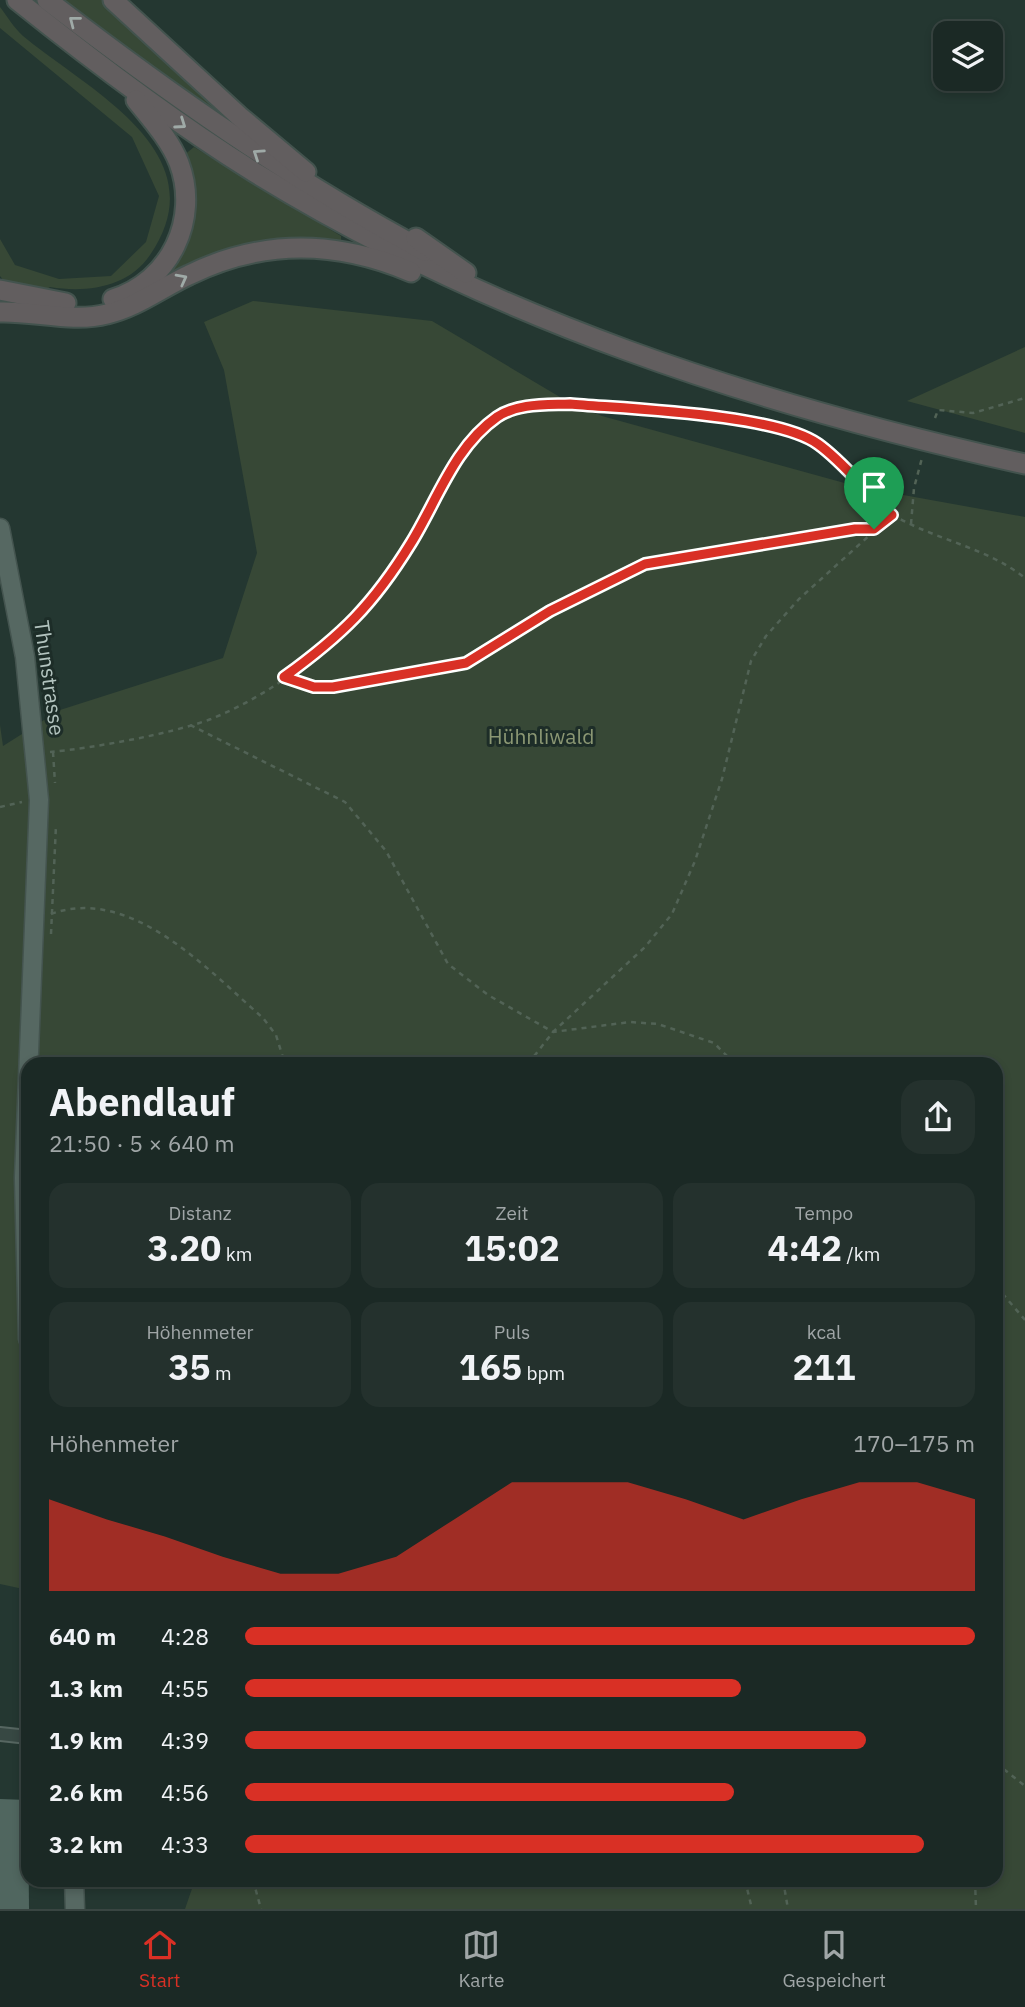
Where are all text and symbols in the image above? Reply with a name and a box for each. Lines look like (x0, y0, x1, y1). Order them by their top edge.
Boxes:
one-way arrow (69, 17, 82, 30)
map controls (933, 21, 1003, 91)
button: layers (933, 21, 1003, 91)
one-way arrow (173, 116, 186, 128)
one-way arrow (253, 150, 266, 163)
one-way arrow (175, 274, 187, 287)
pin (844, 457, 904, 529)
icon: arrive (855, 468, 893, 506)
street label: Thunstrasse (28, 619, 72, 737)
park label: Hühnliwald (488, 722, 594, 750)
text: Abendlauf (49, 1077, 235, 1126)
button: share (901, 1080, 975, 1154)
text: 21:50 · 5 × 640 m (49, 1128, 235, 1158)
text: Distanz (168, 1201, 232, 1225)
text: Zeit (496, 1201, 528, 1225)
text: Tempo (795, 1201, 853, 1225)
text: 3.20 (148, 1225, 221, 1271)
text: 15:02 (464, 1225, 560, 1271)
text: 4:42 (768, 1225, 842, 1271)
text: km (221, 1242, 252, 1266)
text: /km (842, 1242, 880, 1266)
text: Höhenmeter (146, 1320, 254, 1344)
text: Puls (494, 1320, 530, 1344)
text: kcal (807, 1320, 841, 1344)
text: 35 (168, 1344, 210, 1390)
text: 165 (459, 1344, 522, 1390)
text: 211 (792, 1344, 856, 1390)
text: m (210, 1361, 232, 1385)
text: bpm (522, 1361, 565, 1385)
text: Höhenmeter (49, 1428, 179, 1458)
text: 170–175 m (853, 1428, 975, 1458)
text: 640 m (49, 1621, 116, 1651)
text: 4:28 (161, 1621, 209, 1651)
text: 1.3 km (49, 1673, 123, 1703)
text: 4:55 (161, 1673, 209, 1703)
text: 1.9 km (49, 1725, 123, 1755)
text: 4:39 (161, 1725, 209, 1755)
text: 2.6 km (49, 1777, 123, 1807)
text: 4:56 (161, 1777, 209, 1807)
text: 3.2 km (49, 1829, 123, 1859)
text: 4:33 (161, 1829, 209, 1859)
tab: Start (139, 1926, 181, 1992)
tab: Karte (458, 1926, 504, 1992)
tab: Gespeichert (782, 1926, 886, 1992)

